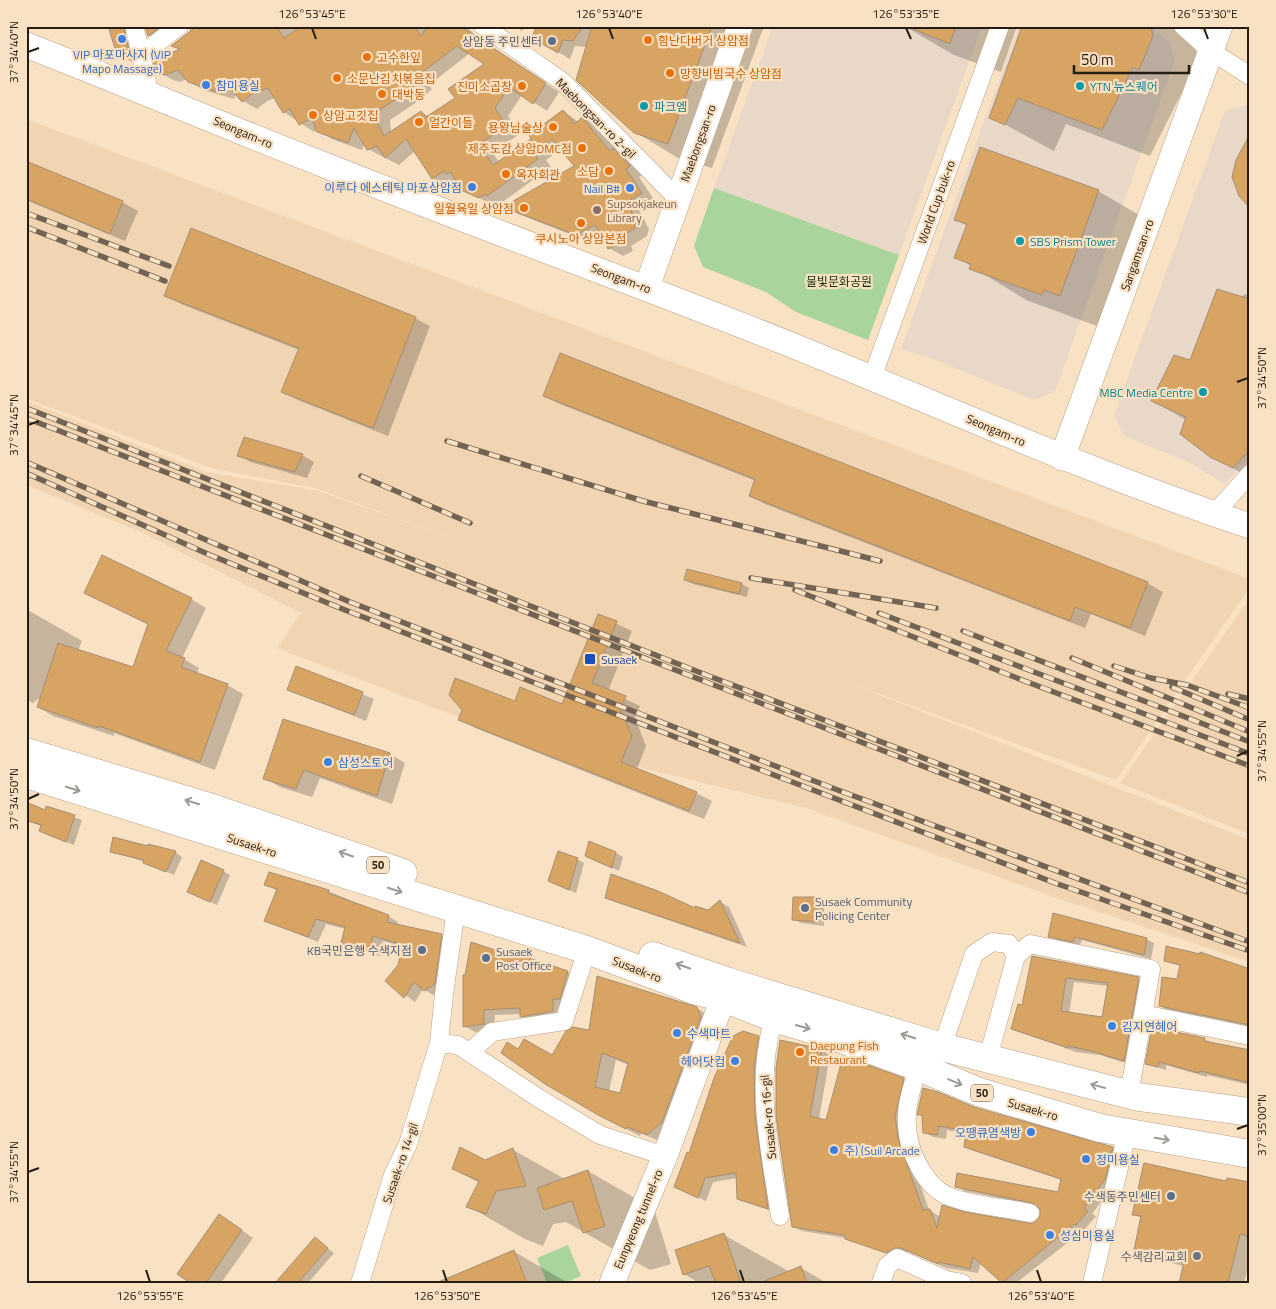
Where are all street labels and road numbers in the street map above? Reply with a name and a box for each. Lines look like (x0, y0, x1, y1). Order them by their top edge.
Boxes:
street label: Maebongsan-ro 2-gil (551, 73, 641, 163)
street label: Maebongsan-ro (675, 102, 721, 184)
street label: Seongam-ro (210, 111, 276, 153)
street label: World Cup buk-ro (912, 157, 960, 247)
street label: Sangamsan-ro (1115, 217, 1159, 293)
street label: Seongam-ro (588, 258, 654, 298)
street label: Seongam-ro (963, 409, 1029, 451)
street label: Susaek-ro (225, 828, 279, 862)
road number: 50 (367, 856, 389, 874)
street label: Susaek-ro (610, 951, 664, 987)
street label: Susaek-ro 16-gil (755, 1074, 781, 1160)
road number: 50 (971, 1084, 993, 1102)
street label: Susaek-ro (1006, 1093, 1060, 1125)
street label: Susaek-ro 14-gil (377, 1120, 423, 1206)
street label: Eunpyeong tunnel-ro (608, 1166, 668, 1272)

